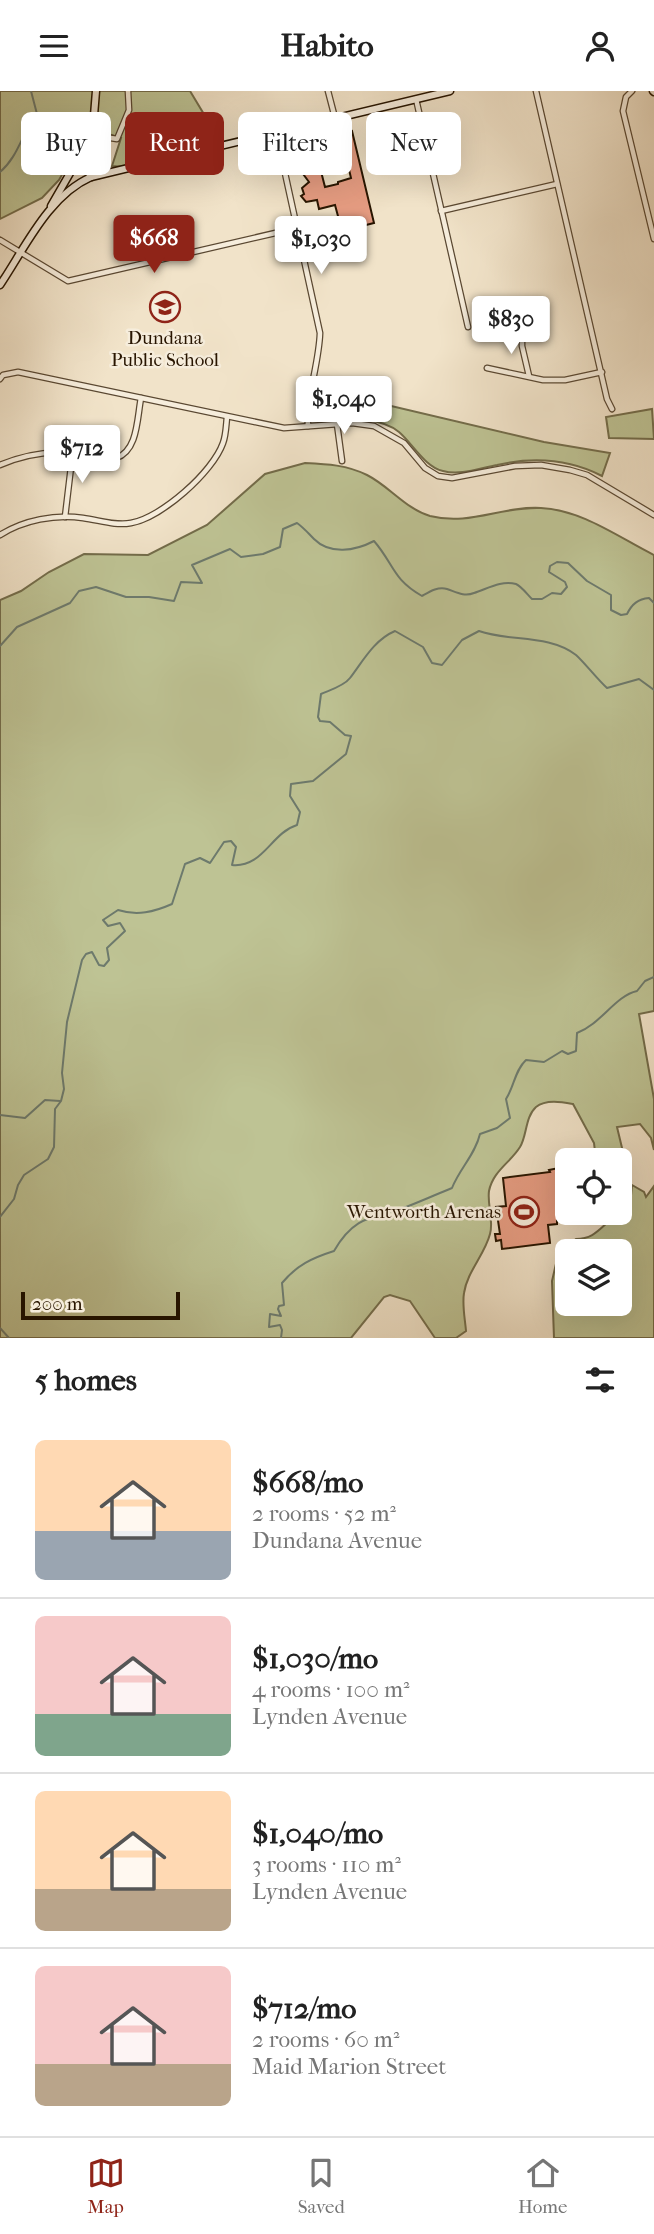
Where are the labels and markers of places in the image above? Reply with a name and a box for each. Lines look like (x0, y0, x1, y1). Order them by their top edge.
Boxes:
pin: $668 (113, 215, 195, 275)
pin: $1,030 (264, 216, 378, 276)
school or university icon: Dundana Public School (148, 290, 182, 324)
pin: $830 (470, 296, 552, 356)
place label: Dundana Public School (111, 327, 219, 371)
pin: $1,040 (287, 377, 401, 436)
pin: $712 (41, 425, 123, 485)
sports icon: Wentworth Arenas (507, 1195, 541, 1229)
place label: Wentworth Arenas (346, 1201, 501, 1223)

